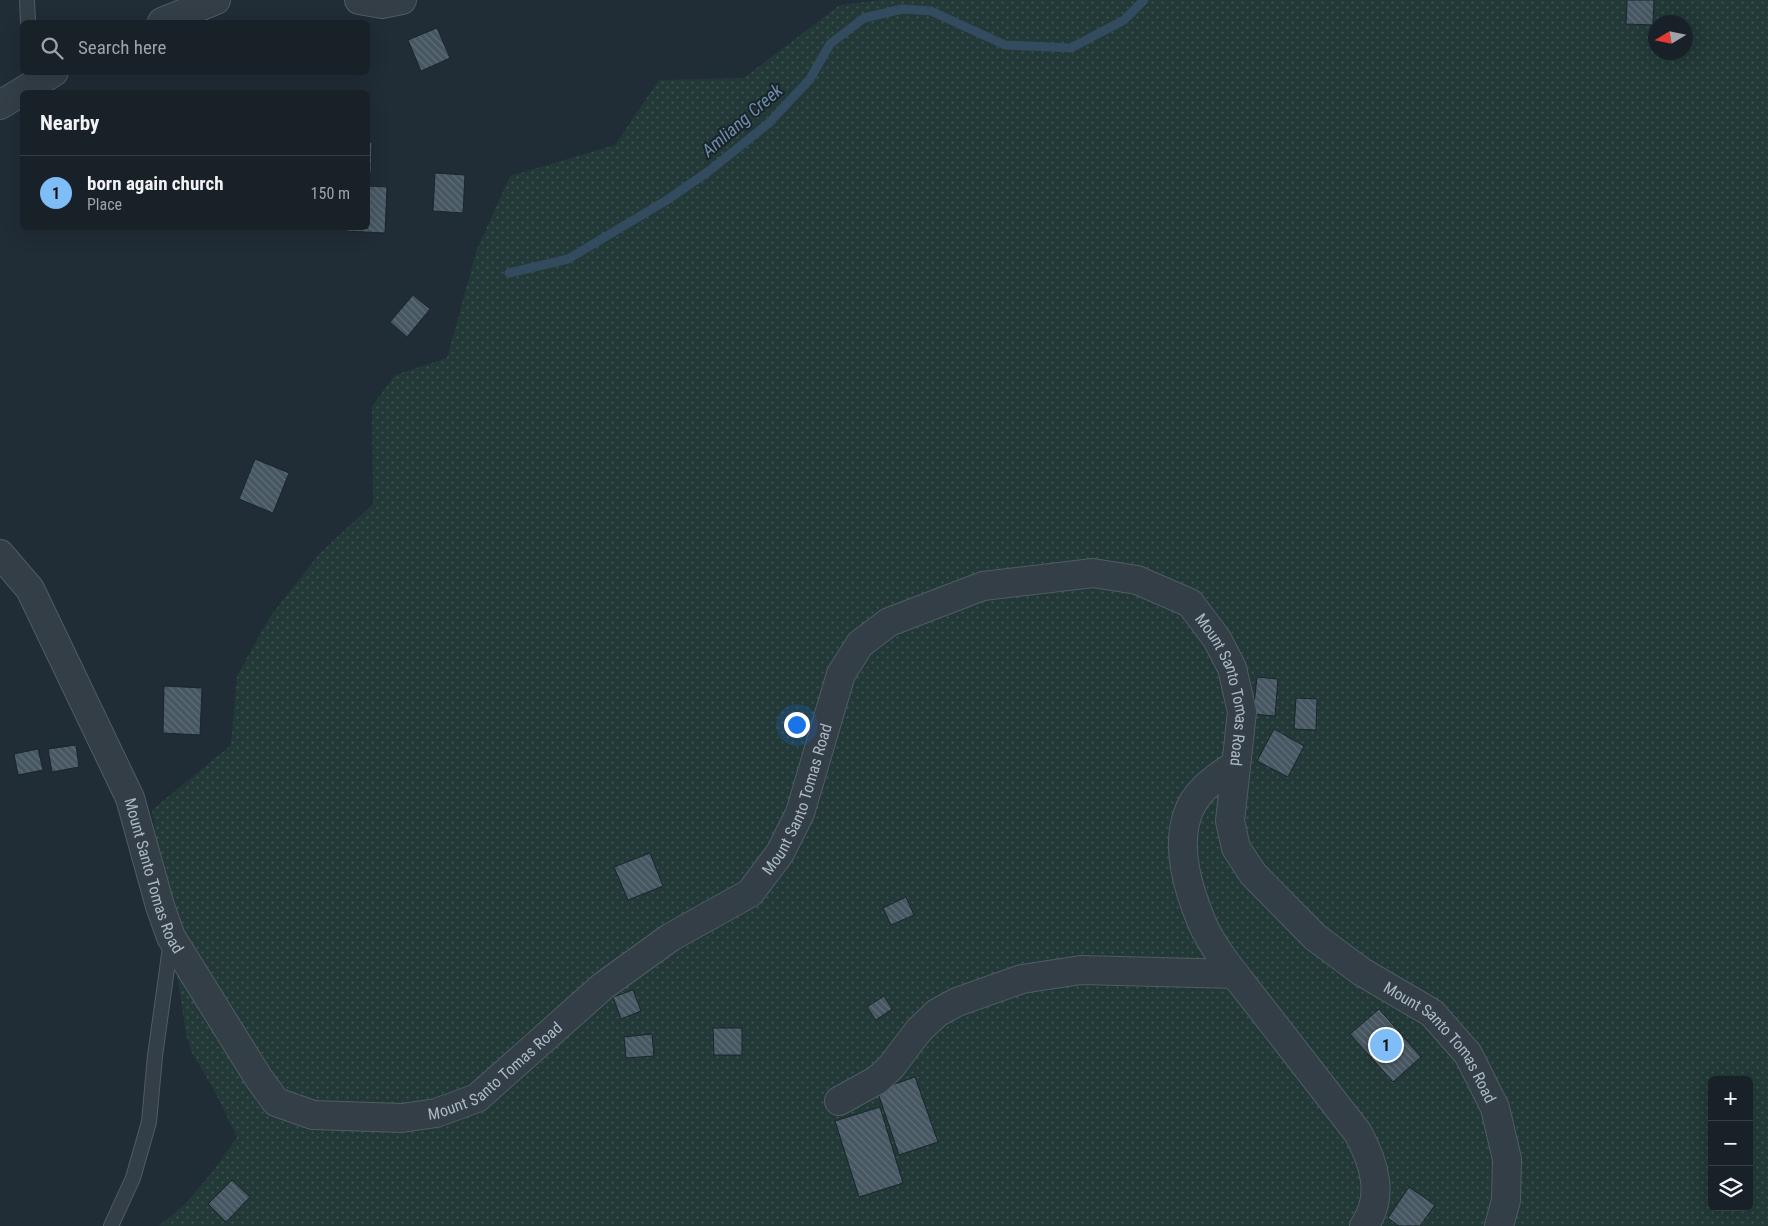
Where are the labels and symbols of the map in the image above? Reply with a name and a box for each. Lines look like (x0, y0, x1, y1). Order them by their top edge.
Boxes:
north arrow (1648, 15, 1693, 60)
water label: Amliang Creek (697, 79, 787, 161)
street label: Mount Santo Tomas Road (1191, 609, 1252, 767)
your location (784, 712, 810, 738)
street label: Mount Santo Tomas Road (758, 721, 835, 878)
street label: Mount Santo Tomas Road (121, 796, 188, 957)
street label: Mount Santo Tomas Road (1380, 977, 1500, 1106)
street label: Mount Santo Tomas Road (427, 1018, 566, 1124)
pin: 1 (1370, 1026, 1402, 1064)

